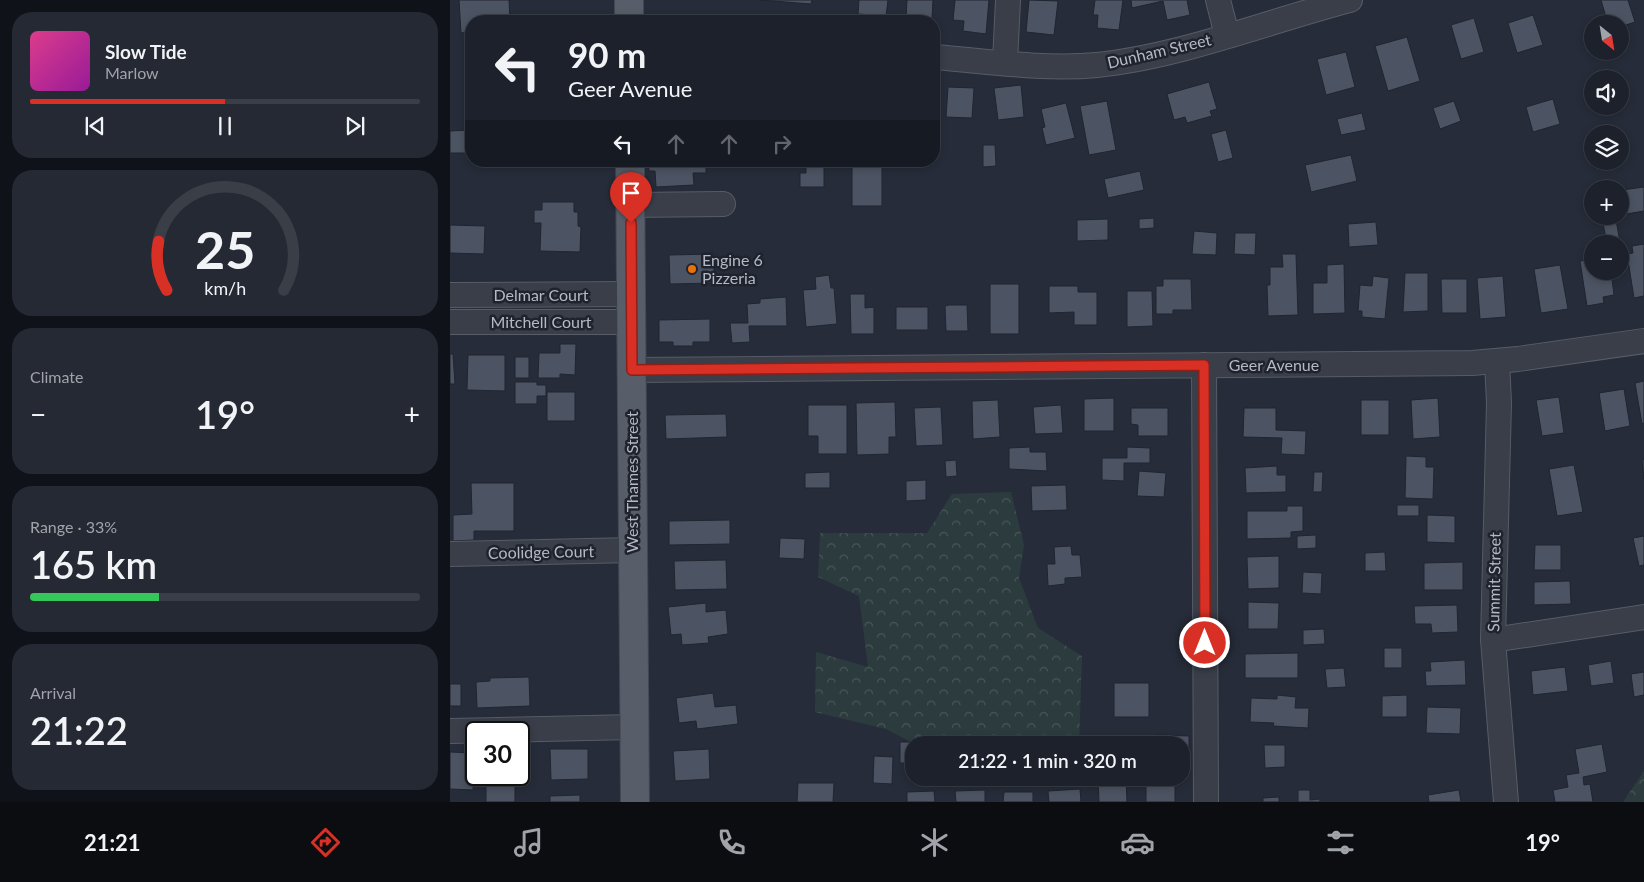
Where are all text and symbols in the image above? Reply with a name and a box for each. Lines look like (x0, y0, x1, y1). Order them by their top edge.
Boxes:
north arrow (1584, 15, 1629, 60)
map controls (1584, 15, 1629, 280)
street label: Dunham Street (1105, 29, 1213, 72)
text: 90 m (568, 33, 646, 75)
icon: left (485, 35, 550, 100)
text: Slow Tide (105, 40, 187, 63)
text: Marlow (105, 63, 159, 82)
button: sound (1584, 70, 1629, 115)
text: Geer Avenue (568, 75, 692, 102)
icon: previous (81, 112, 109, 140)
icon: pause (211, 112, 239, 140)
icon: next (341, 112, 369, 140)
button: layers (1584, 125, 1629, 170)
icon: left (609, 130, 637, 158)
icon: ahead (662, 130, 690, 158)
icon: ahead (715, 130, 743, 158)
icon: right (768, 130, 796, 158)
pin (610, 172, 652, 223)
icon: arrive (617, 179, 645, 207)
button: + (1584, 180, 1629, 225)
text: 25 (195, 218, 255, 280)
button: − (1584, 235, 1629, 280)
place label: Engine 6 Pizzeria (702, 250, 763, 287)
marker: Engine 6 Pizzeria (686, 263, 698, 275)
text: km/h (204, 277, 246, 299)
street label: Delmar Court (493, 285, 589, 304)
street label: Mitchell Court (490, 312, 592, 331)
street label: Geer Avenue (1229, 355, 1319, 374)
text: Climate (30, 367, 83, 386)
text: 19° (195, 391, 255, 437)
text: − (30, 397, 46, 431)
text: + (404, 397, 420, 431)
street label: West Thames Street (622, 411, 641, 553)
text: Range · 33% (30, 517, 117, 536)
street label: Summit Street (1483, 532, 1504, 632)
text: 165 km (30, 541, 157, 587)
street label: Coolidge Court (488, 541, 594, 562)
position arrow (1178, 616, 1230, 668)
text: Arrival (30, 683, 76, 702)
text: 21:22 (30, 707, 128, 753)
speed limit sign: 30 (465, 721, 530, 786)
text: 21:22 · 1 min · 320 m (958, 749, 1137, 772)
icon: directions (308, 825, 343, 860)
icon: music (511, 825, 546, 860)
icon: phone (714, 825, 749, 860)
icon: climate (917, 825, 952, 860)
icon: car (1120, 825, 1155, 860)
icon: filters (1323, 825, 1358, 860)
text: 21:21 (84, 829, 141, 856)
text: 19° (1525, 829, 1560, 856)

